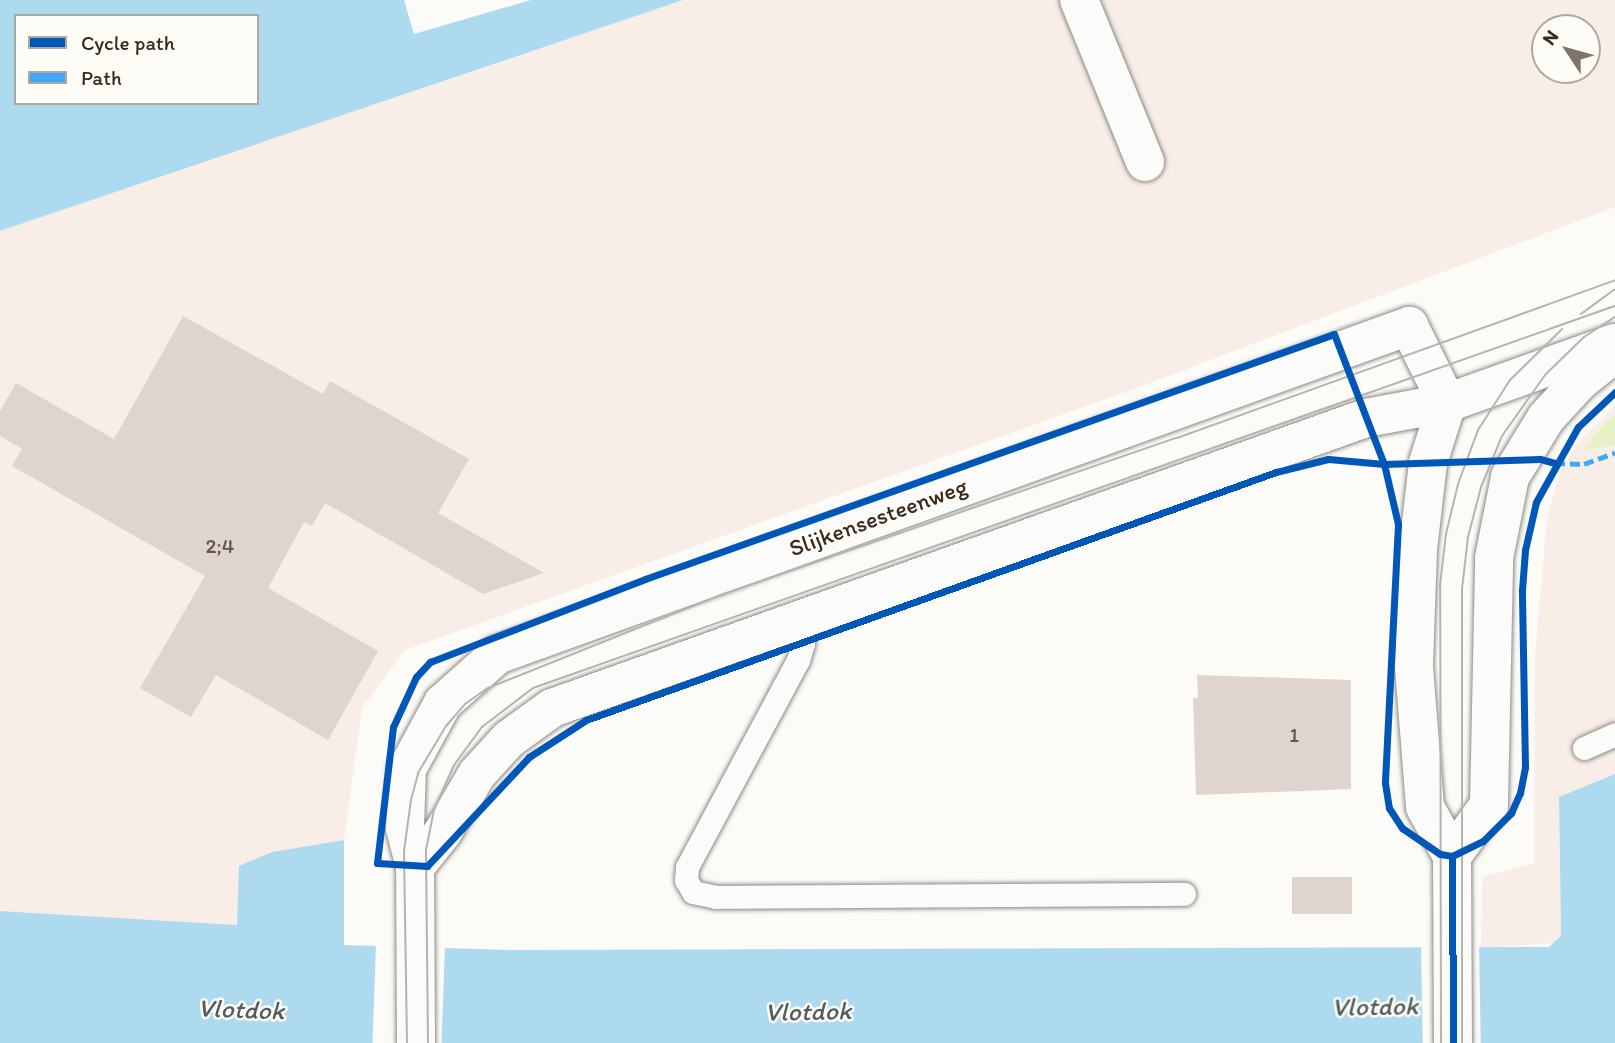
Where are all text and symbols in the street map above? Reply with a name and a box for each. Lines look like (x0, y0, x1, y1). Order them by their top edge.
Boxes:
legend (14, 14, 259, 105)
north arrow (1531, 14, 1601, 84)
text: N (1537, 26, 1563, 49)
text: Cycle path (81, 30, 175, 55)
text: Path (81, 65, 122, 90)
street label: Slijkensesteenweg (785, 471, 971, 563)
house number: 2;4 (206, 533, 234, 559)
house number: 1 (1289, 722, 1299, 748)
water label: Vlotdok (1331, 991, 1419, 1023)
water label: Vlotdok (197, 993, 285, 1027)
water label: Vlotdok (764, 996, 852, 1028)

